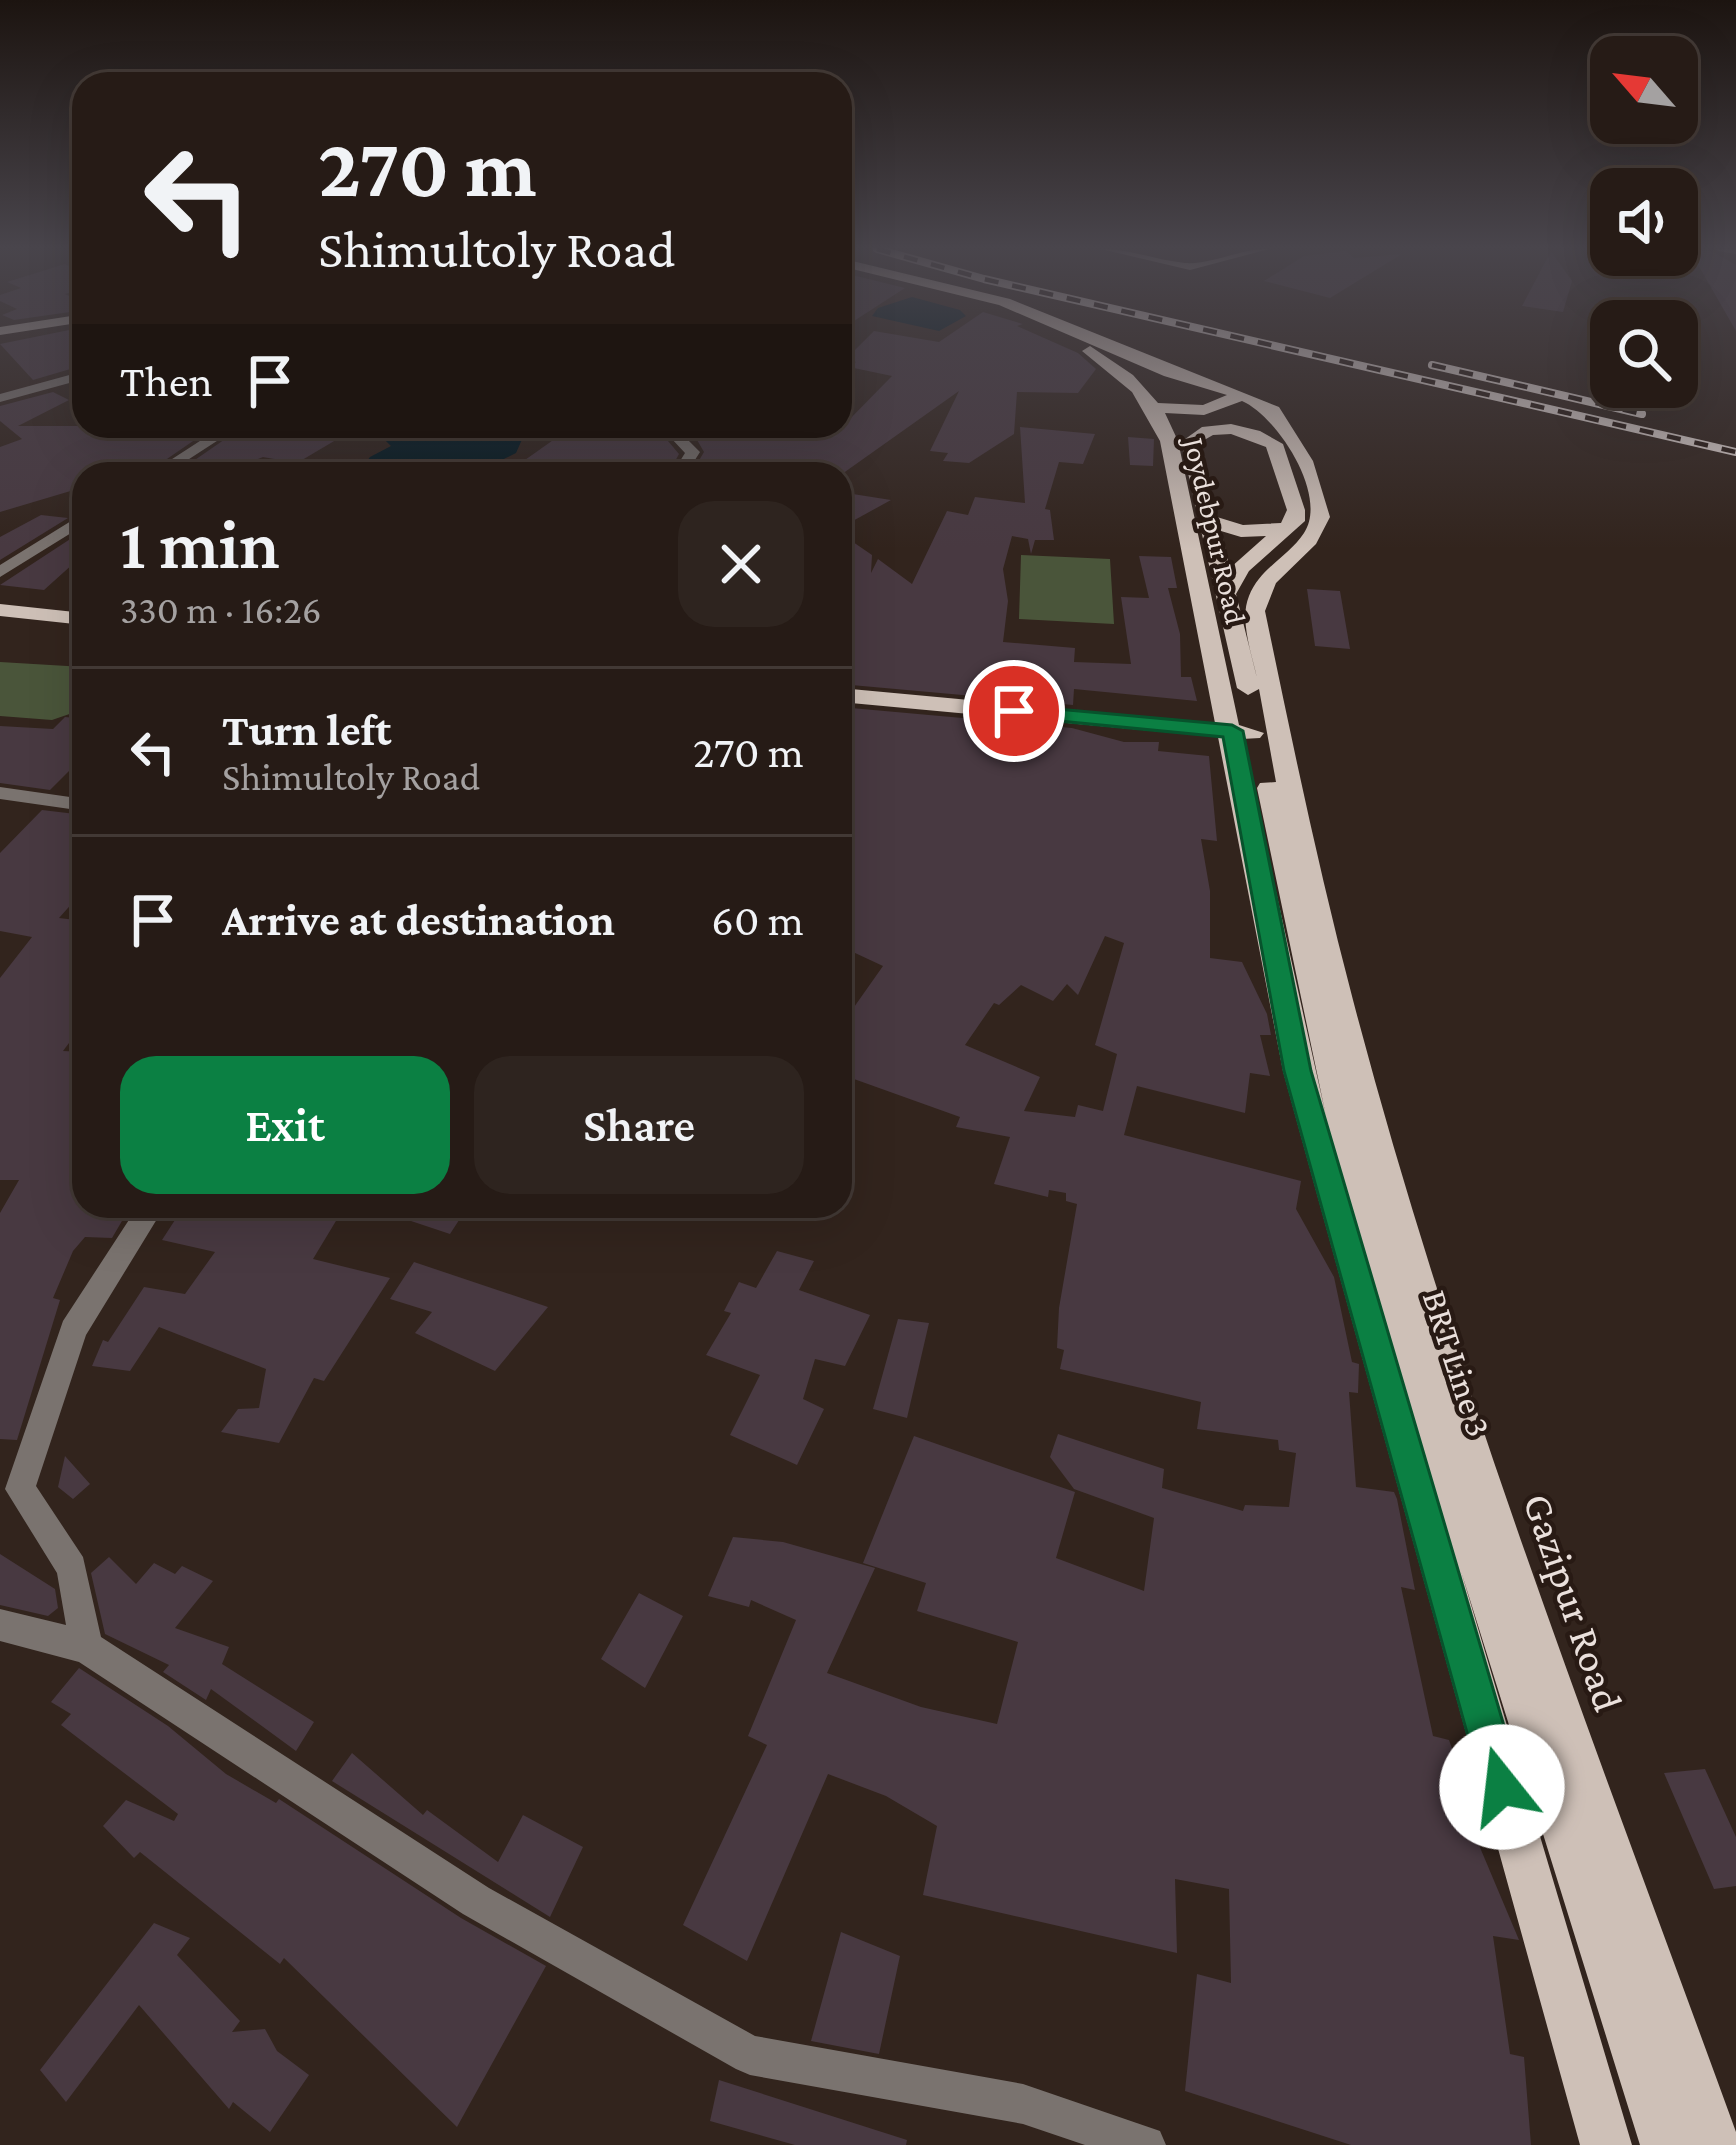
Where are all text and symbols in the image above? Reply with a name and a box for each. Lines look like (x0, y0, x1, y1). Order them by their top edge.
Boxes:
north arrow (1590, 36, 1698, 144)
map controls (1590, 36, 1698, 408)
icon: left (120, 120, 276, 276)
text: 270 m (318, 121, 537, 214)
button: sound (1590, 168, 1698, 276)
text: Shimultoly Road (318, 219, 676, 279)
button: search (1590, 300, 1698, 408)
icon: arrive (237, 348, 303, 414)
text: Then (120, 356, 213, 406)
street label: Joydebpur Road (1176, 432, 1253, 628)
button: close (678, 501, 804, 627)
text: 1 min (120, 503, 280, 583)
text: 330 m · 16:26 (120, 588, 322, 631)
pin (963, 660, 1065, 762)
icon: arrive (981, 678, 1047, 744)
text: Turn left (222, 705, 391, 755)
icon: left (120, 719, 186, 785)
text: 270 m (693, 727, 804, 777)
text: Shimultoly Road (222, 755, 480, 798)
icon: arrive (120, 887, 186, 953)
text: Arrive at destination (222, 895, 615, 945)
text: 60 m (711, 895, 804, 945)
button: Exit (120, 1056, 450, 1194)
button: Share (474, 1056, 804, 1194)
street label: BRT Line 3 (1415, 1285, 1499, 1442)
street label: Gazipur Road (1514, 1487, 1633, 1717)
position arrow (1439, 1724, 1565, 1850)

